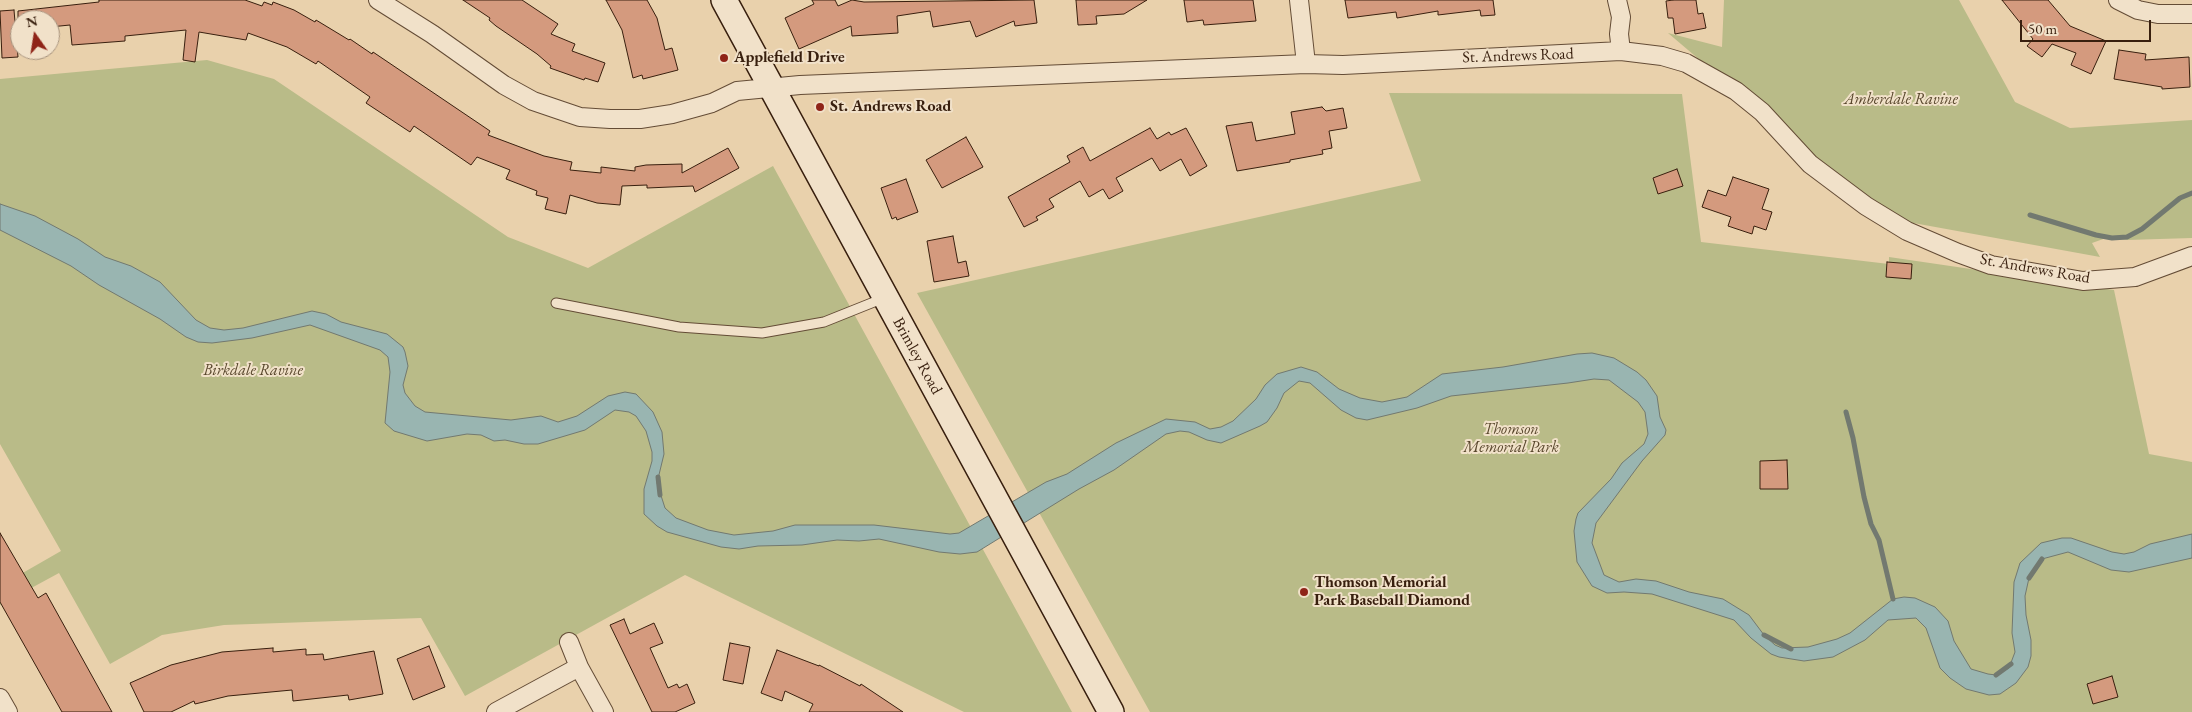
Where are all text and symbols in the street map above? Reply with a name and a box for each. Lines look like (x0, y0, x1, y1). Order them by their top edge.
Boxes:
north arrow (10, 10, 60, 60)
scale bar (2022, 10, 2153, 42)
text: N (24, 11, 39, 31)
text: 50 m (2028, 19, 2057, 38)
street label: St. Andrews Road (1462, 44, 1574, 68)
place label: Applefield Drive (734, 48, 845, 68)
marker: Applefield Drive (718, 52, 730, 64)
park label: Amberdale Ravine (1844, 90, 1958, 110)
place label: St. Andrews Road (830, 97, 951, 117)
marker: St. Andrews Road (814, 101, 826, 113)
street label: St. Andrews Road (1978, 250, 2092, 288)
street label: Brimley Road (888, 314, 946, 398)
park label: Birkdale Ravine (203, 361, 303, 381)
park label: Thomson Memorial Park (1463, 420, 1559, 458)
place label: Thomson Memorial Park Baseball Diamond (1314, 573, 1470, 611)
marker: Thomson Memorial Park Baseball Diamond (1298, 586, 1310, 598)

